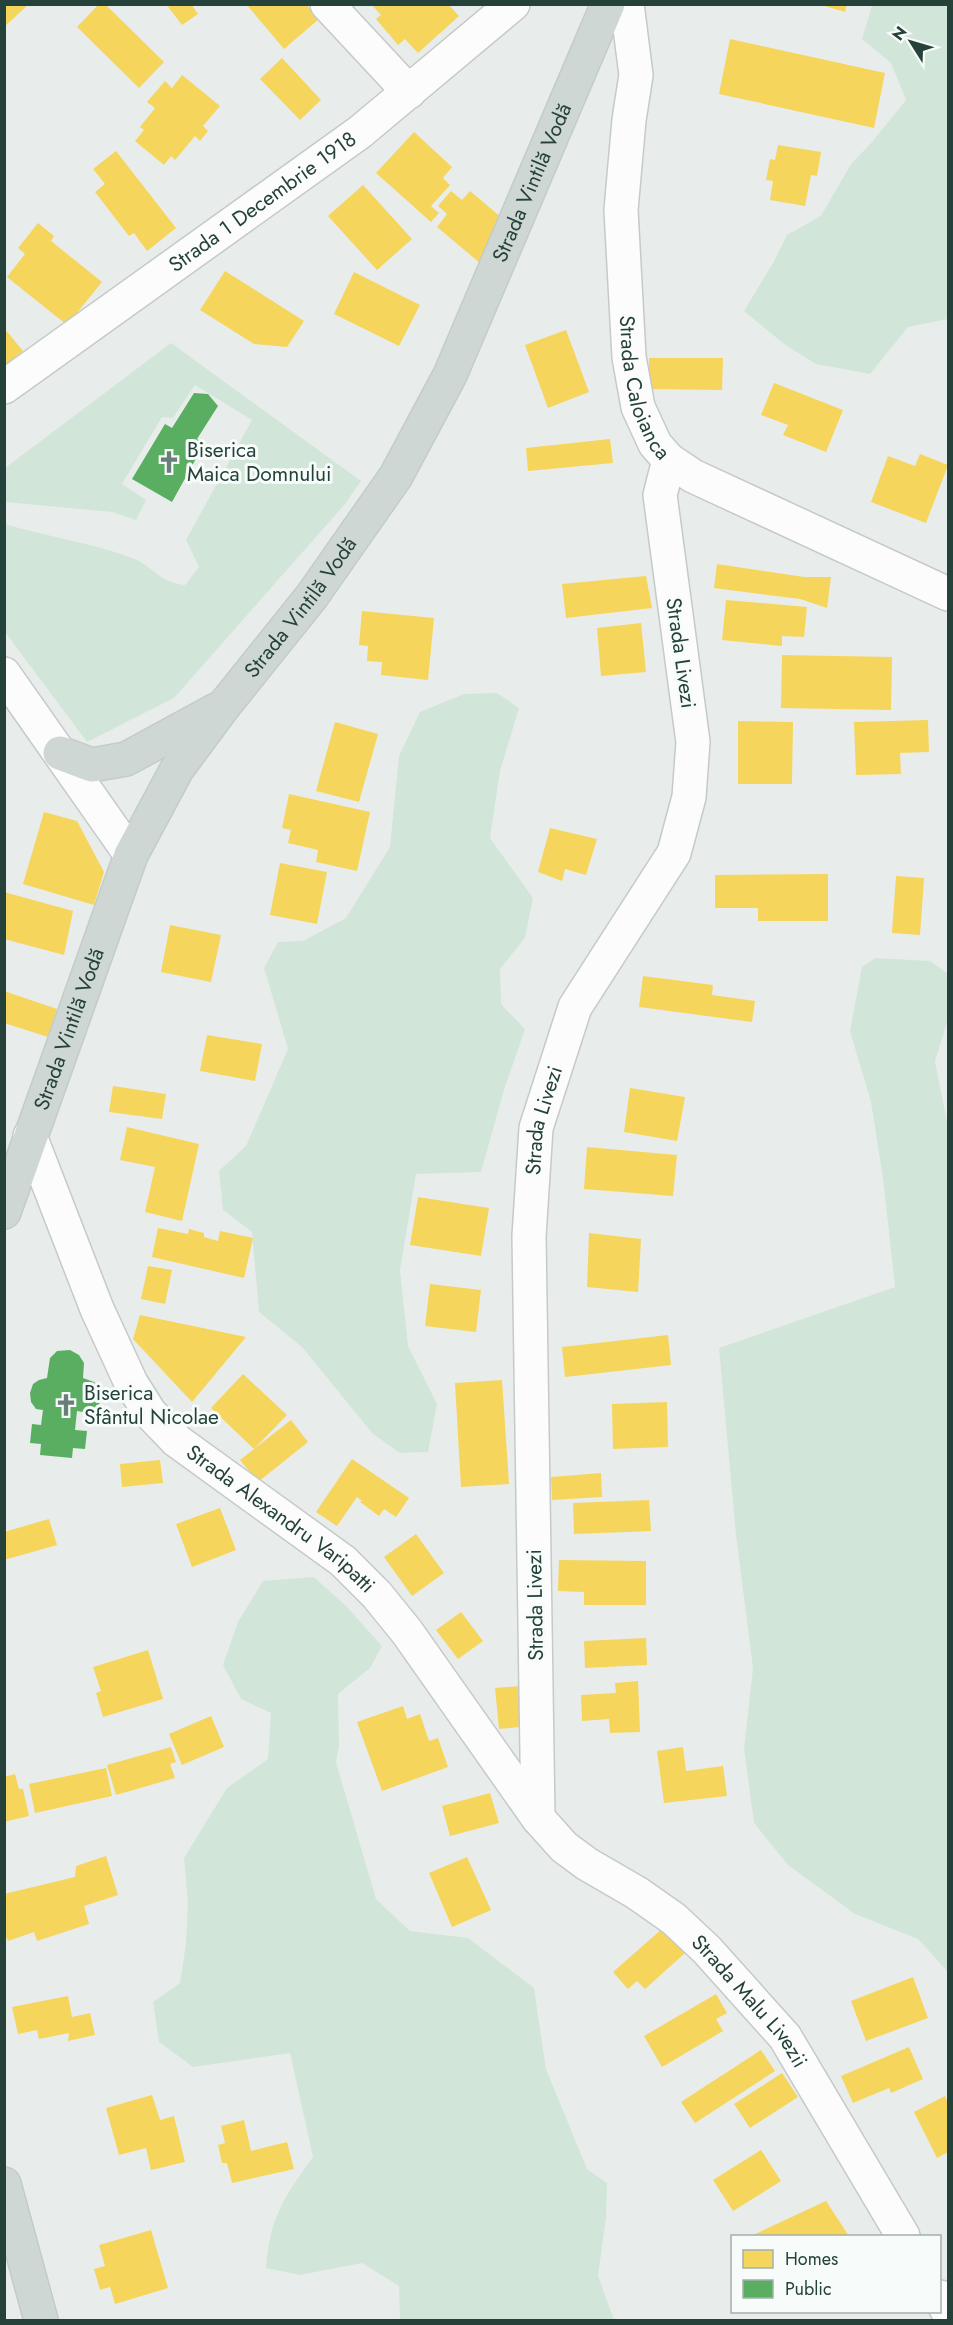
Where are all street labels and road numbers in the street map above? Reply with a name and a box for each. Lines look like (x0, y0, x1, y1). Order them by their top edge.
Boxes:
street label: Strada Vintilă Vodă (485, 98, 579, 267)
street label: Strada 1 Decembrie 1918 (162, 124, 363, 279)
street label: Strada Caloianca (612, 315, 677, 466)
street label: Strada Vintilă Vodă (237, 531, 364, 684)
street label: Strada Livezi (658, 596, 704, 710)
street label: Strada Vintilă Vodă (26, 944, 112, 1114)
street label: Strada Livezi (518, 1062, 570, 1176)
street label: Strada Alexandru Varipatti (180, 1437, 382, 1600)
street label: Strada Livezi (519, 1549, 551, 1661)
street label: Strada Malu Livezii (685, 1928, 815, 2073)

